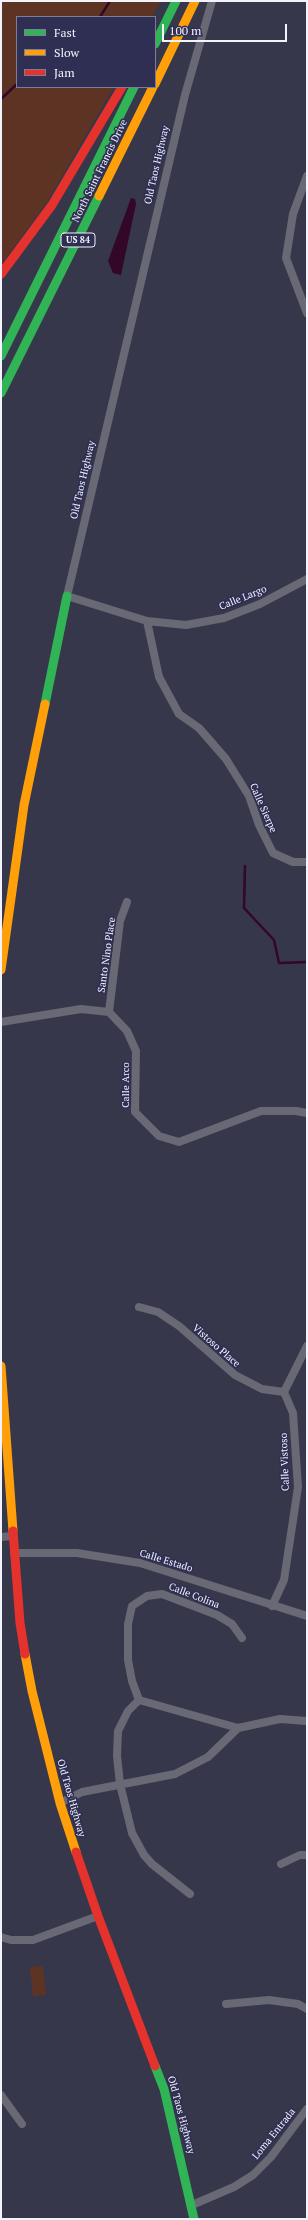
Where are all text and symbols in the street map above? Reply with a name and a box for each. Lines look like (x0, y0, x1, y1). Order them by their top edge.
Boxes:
legend (16, 16, 156, 88)
scale bar (164, 16, 289, 42)
text: 100 m (169, 23, 201, 38)
text: Fast (54, 25, 76, 40)
text: Slow (54, 45, 79, 60)
text: Jam (54, 65, 75, 80)
street label: North Saint Francis Drive (70, 118, 130, 224)
street label: Old Taos Highway (142, 124, 172, 206)
road number: US 84 (61, 233, 95, 247)
street label: Old Taos Highway (68, 439, 98, 521)
street label: Calle Largo (218, 583, 268, 613)
street label: Calle Sierpe (247, 781, 279, 835)
street label: Santo Nino Place (96, 917, 118, 993)
street label: Calle Arco (120, 1062, 132, 1108)
street label: Vistoso Place (190, 1322, 242, 1370)
street label: Calle Vistoso (278, 1433, 292, 1491)
street label: Calle Estado (138, 1547, 194, 1575)
street label: Calle Colina (167, 1581, 221, 1611)
street label: Old Taos Highway (54, 1758, 88, 1838)
street label: Old Taos Highway (165, 2075, 197, 2155)
street label: Loma Entrada (250, 2106, 298, 2162)

